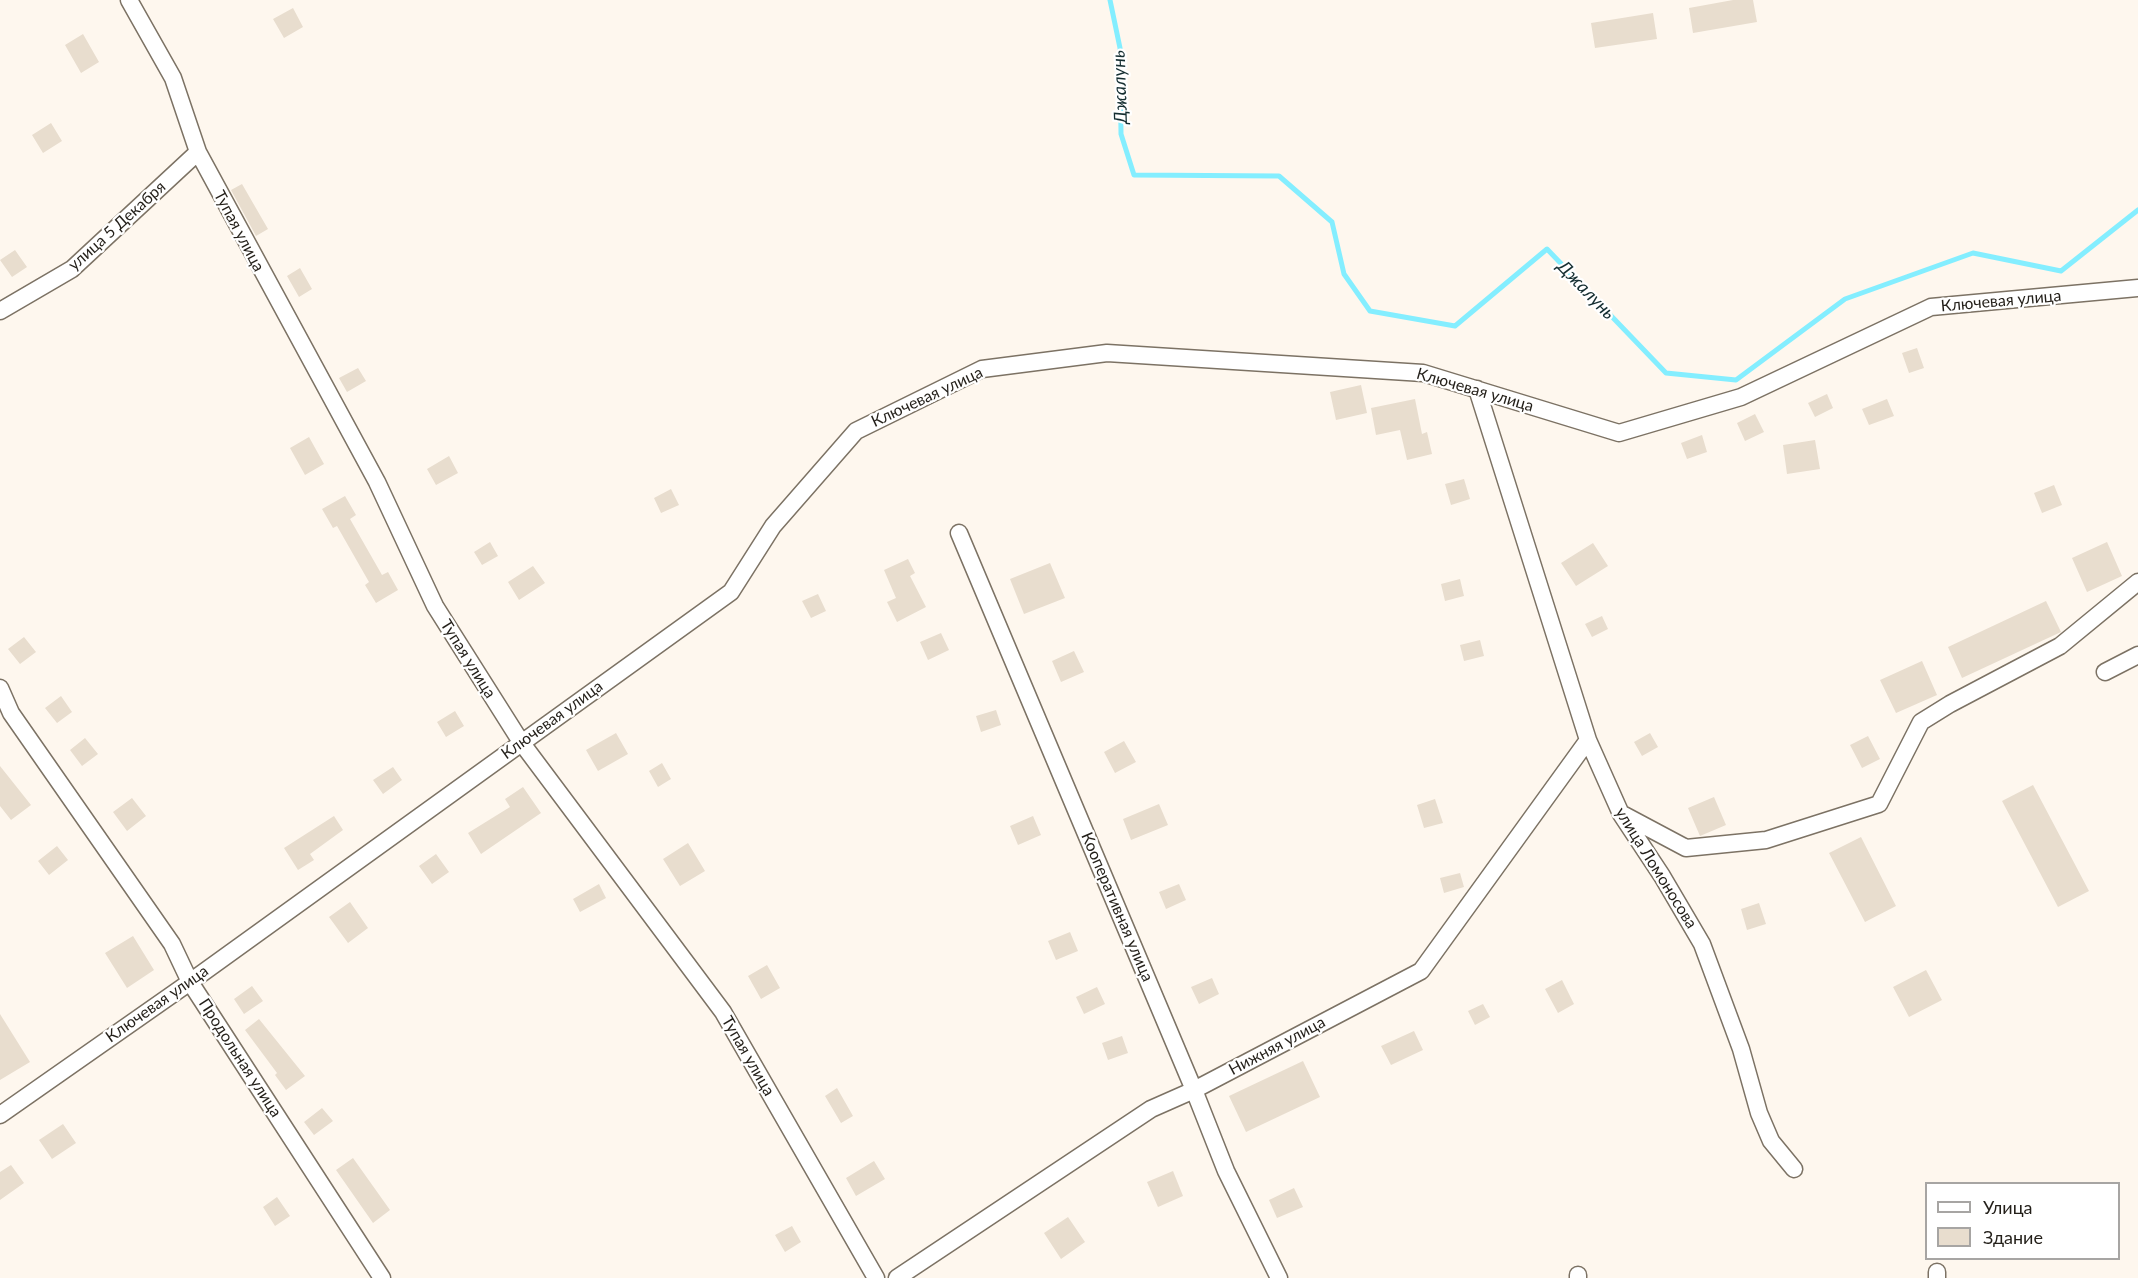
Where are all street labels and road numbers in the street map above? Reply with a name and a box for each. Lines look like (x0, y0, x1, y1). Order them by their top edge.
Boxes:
street label: улица 5 Декабря (64, 177, 170, 275)
street label: Тупая улица (210, 187, 268, 275)
street label: Ключевая улица (1940, 286, 2062, 316)
street label: Ключевая улица (868, 363, 986, 431)
street label: Ключевая улица (1414, 364, 1536, 416)
street label: Тупая улица (436, 616, 500, 702)
street label: Ключевая улица (497, 677, 607, 763)
street label: улица Ломоносова (1611, 804, 1701, 932)
street label: Кооперативная улица (1077, 829, 1157, 985)
street label: Ключевая улица (102, 961, 212, 1047)
street label: Продольная улица (194, 995, 286, 1121)
street label: Тупая улица (717, 1013, 779, 1099)
street label: Нижняя улица (1225, 1013, 1329, 1079)

